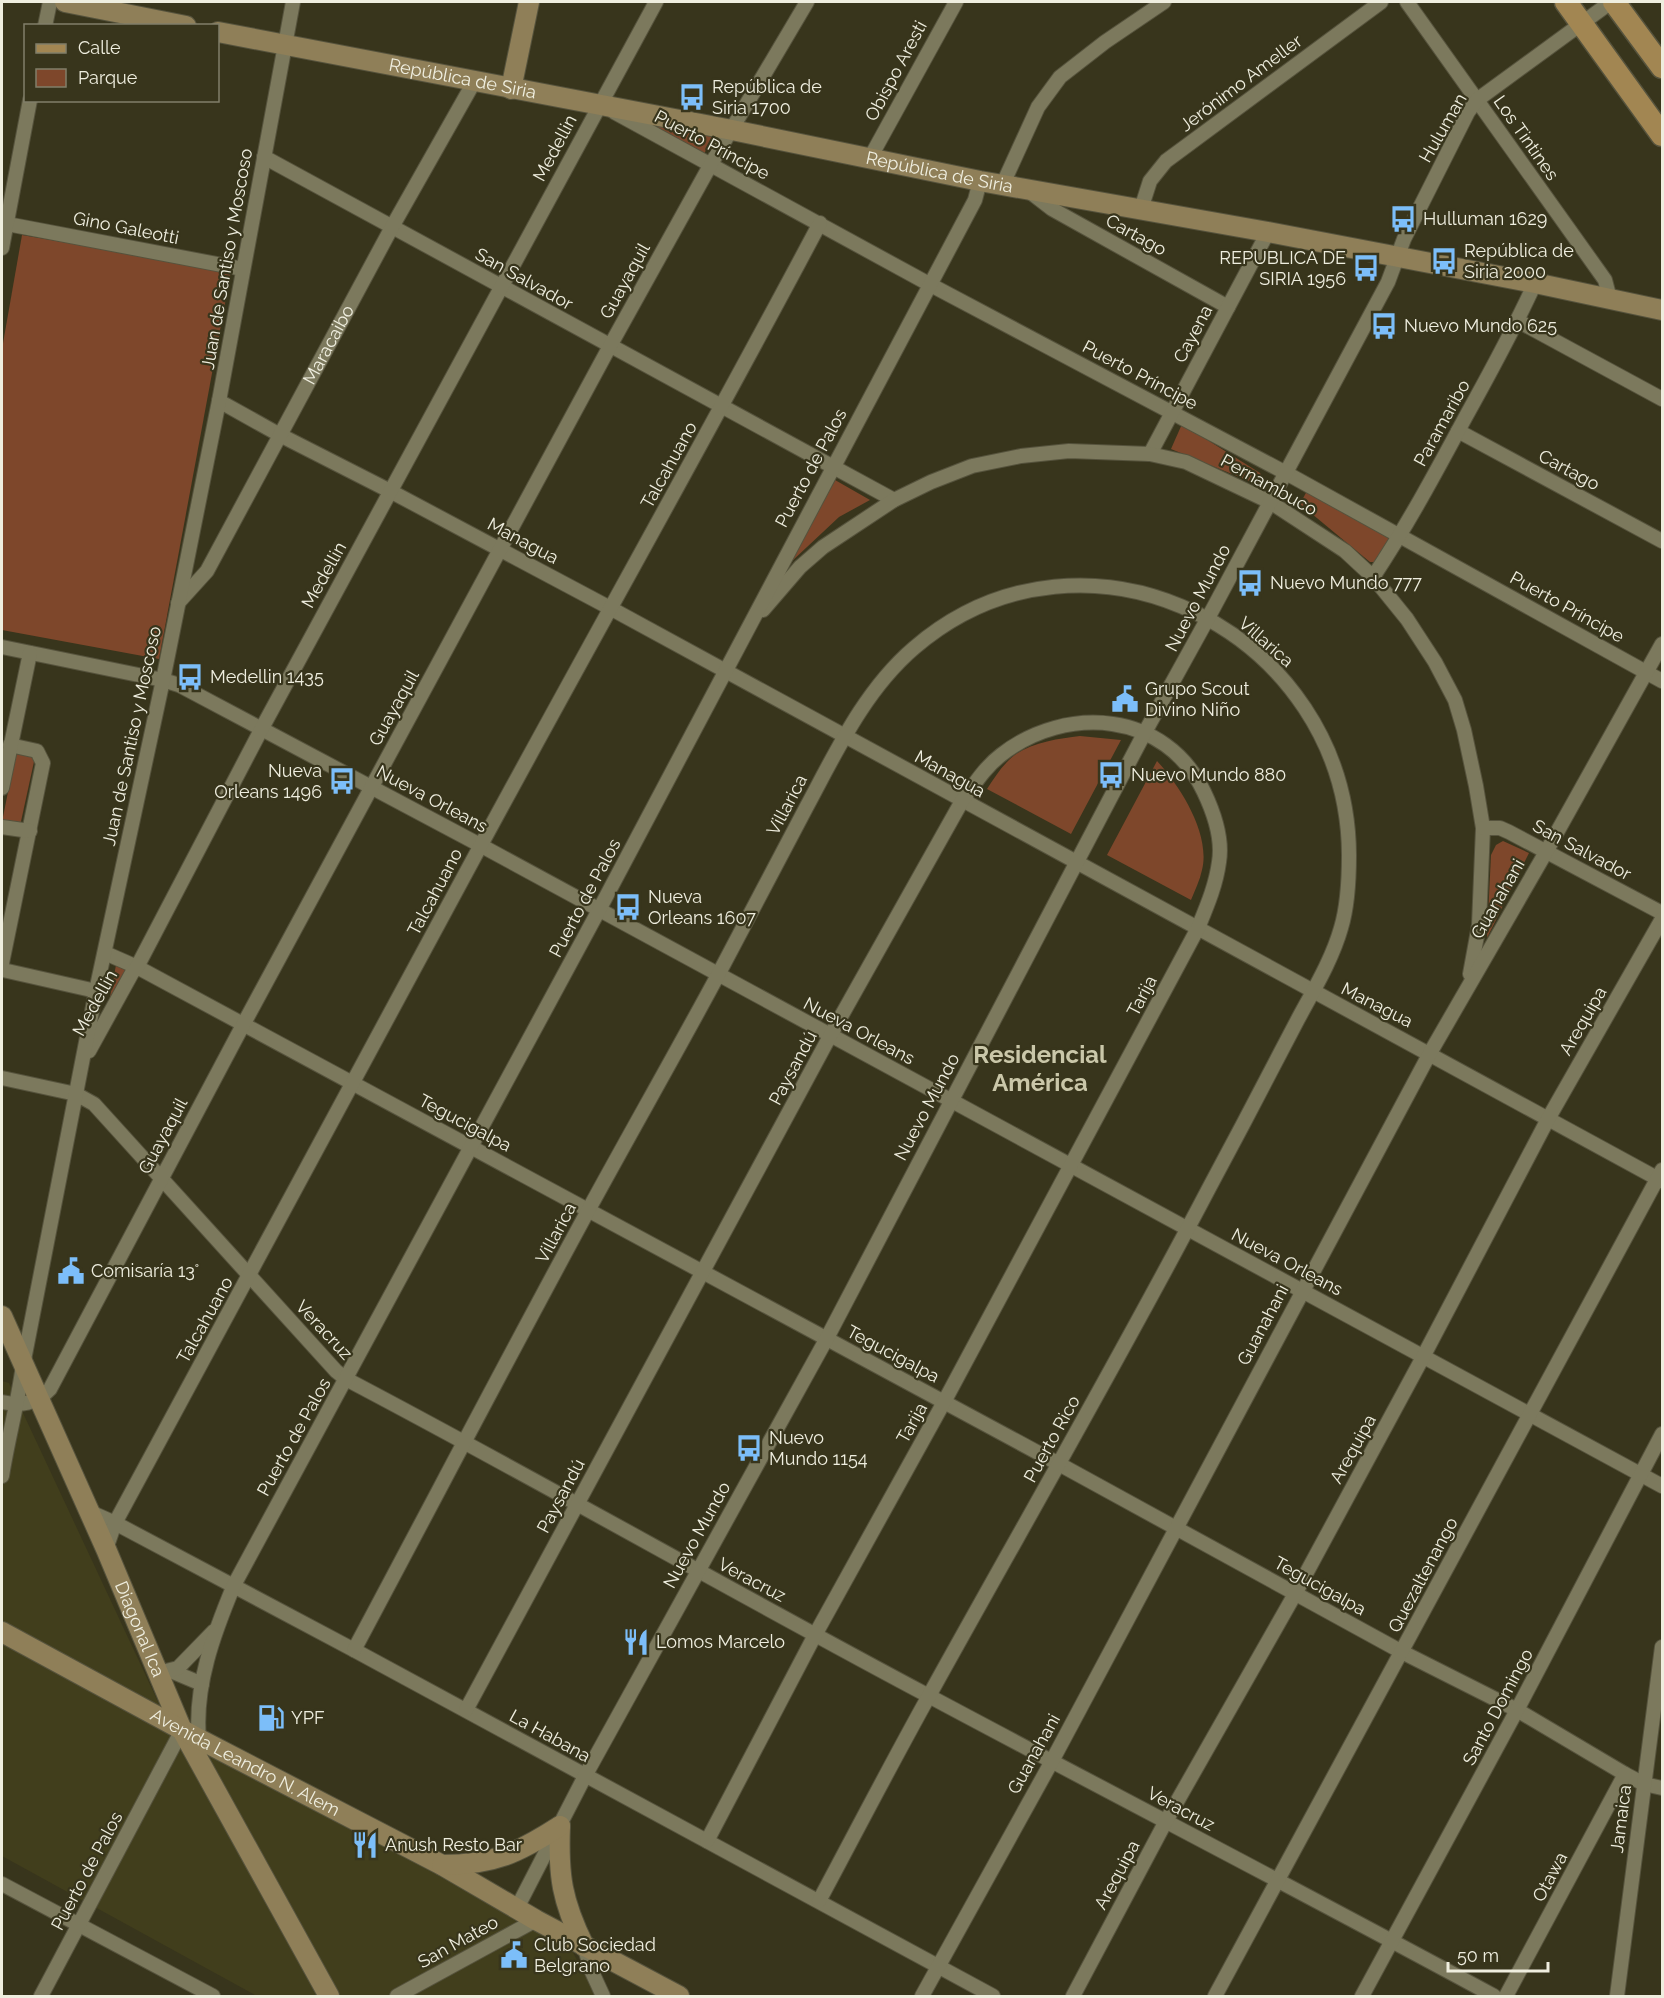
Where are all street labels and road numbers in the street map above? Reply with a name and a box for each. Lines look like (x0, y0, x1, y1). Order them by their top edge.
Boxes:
street label: Obispo Aresti (860, 17, 931, 124)
street label: Jerónimo Ameller (1175, 29, 1306, 135)
street label: República de Siria (387, 54, 538, 102)
street label: Huluman (1414, 89, 1471, 166)
street label: Los Tintines (1489, 91, 1564, 184)
street label: Puerto Príncipe (651, 105, 774, 184)
street label: Medellin (528, 111, 581, 185)
street label: Juan de Santiso y Moscoso (197, 147, 256, 371)
street label: República de Siria (864, 147, 1015, 197)
street label: Gino Galeotti (71, 207, 181, 248)
street label: Cartago (1102, 209, 1171, 260)
street label: Guayaquil (595, 239, 654, 322)
street label: San Salvador (472, 243, 577, 314)
street label: Maracaibo (298, 301, 358, 388)
street label: Cayena (1169, 301, 1216, 366)
street label: Puerto Príncipe (1079, 335, 1202, 414)
street label: Paramaribo (1409, 376, 1474, 470)
street label: Puerto de Palos (770, 405, 851, 531)
street label: Talcahuano (636, 418, 701, 512)
street label: Cartago (1535, 445, 1604, 494)
street label: Pernambuco (1217, 449, 1321, 520)
street label: Managua (484, 513, 562, 568)
street label: Medellin (297, 538, 350, 611)
street label: Nuevo Mundo (1161, 540, 1235, 655)
street label: Puerto Príncipe (1506, 567, 1628, 647)
street label: Villarica (1235, 612, 1298, 671)
street label: Juan de Santiso y Moscoso (98, 624, 165, 848)
street label: Guayaquil (364, 666, 423, 749)
street label: Managua (911, 746, 989, 802)
street label: Nueva Orleans (373, 760, 492, 837)
street label: Villarica (762, 771, 811, 839)
street label: San Salvador (1529, 815, 1636, 885)
street label: Puerto de Palos (544, 835, 625, 961)
street label: Talcahuano (403, 844, 466, 939)
street label: Guanahani (1466, 855, 1529, 942)
street label: Medellin (68, 966, 121, 1039)
street label: Tarija (1122, 972, 1161, 1020)
street label: Managua (1338, 978, 1416, 1031)
street label: Arequipa (1555, 983, 1611, 1059)
street label: Nueva Orleans (800, 992, 919, 1069)
street label: Paysandú (764, 1027, 821, 1108)
street label: Nuevo Mundo (890, 1049, 964, 1164)
street label: Tegucigalpa (415, 1089, 515, 1156)
street label: Guayaquil (134, 1094, 191, 1177)
street label: Villarica (531, 1199, 580, 1267)
street label: Nueva Orleans (1228, 1223, 1347, 1300)
street label: Talcahuano (172, 1273, 237, 1367)
street label: Guanahani (1233, 1281, 1293, 1369)
street label: Veracruz (292, 1296, 357, 1364)
street label: Tegucigalpa (843, 1320, 943, 1387)
street label: Puerto de Palos (253, 1374, 335, 1499)
street label: Puerto Rico (1019, 1391, 1084, 1486)
street label: Tarija (892, 1399, 931, 1447)
street label: Arequipa (1325, 1411, 1380, 1487)
street label: Paysandú (532, 1455, 589, 1536)
street label: Nuevo Mundo (659, 1478, 735, 1592)
street label: Quezaltenango (1383, 1513, 1462, 1636)
street label: Tegucigalpa (1271, 1552, 1370, 1619)
street label: Veracruz (715, 1553, 790, 1606)
street label: Diagonal Ica (111, 1578, 169, 1680)
street label: Santo Domingo (1458, 1645, 1537, 1769)
street label: Avenida Leandro N. Alem (147, 1704, 344, 1820)
street label: La Habana (506, 1705, 594, 1766)
street label: Guanahani (1003, 1710, 1064, 1798)
street label: Veracruz (1144, 1782, 1219, 1835)
street label: Jamaica (1606, 1784, 1635, 1854)
street label: Puerto de Palos (46, 1808, 127, 1934)
street label: Arequipa (1090, 1837, 1144, 1913)
street label: Otawa (1528, 1848, 1571, 1905)
street label: San Mateo (414, 1911, 502, 1972)

